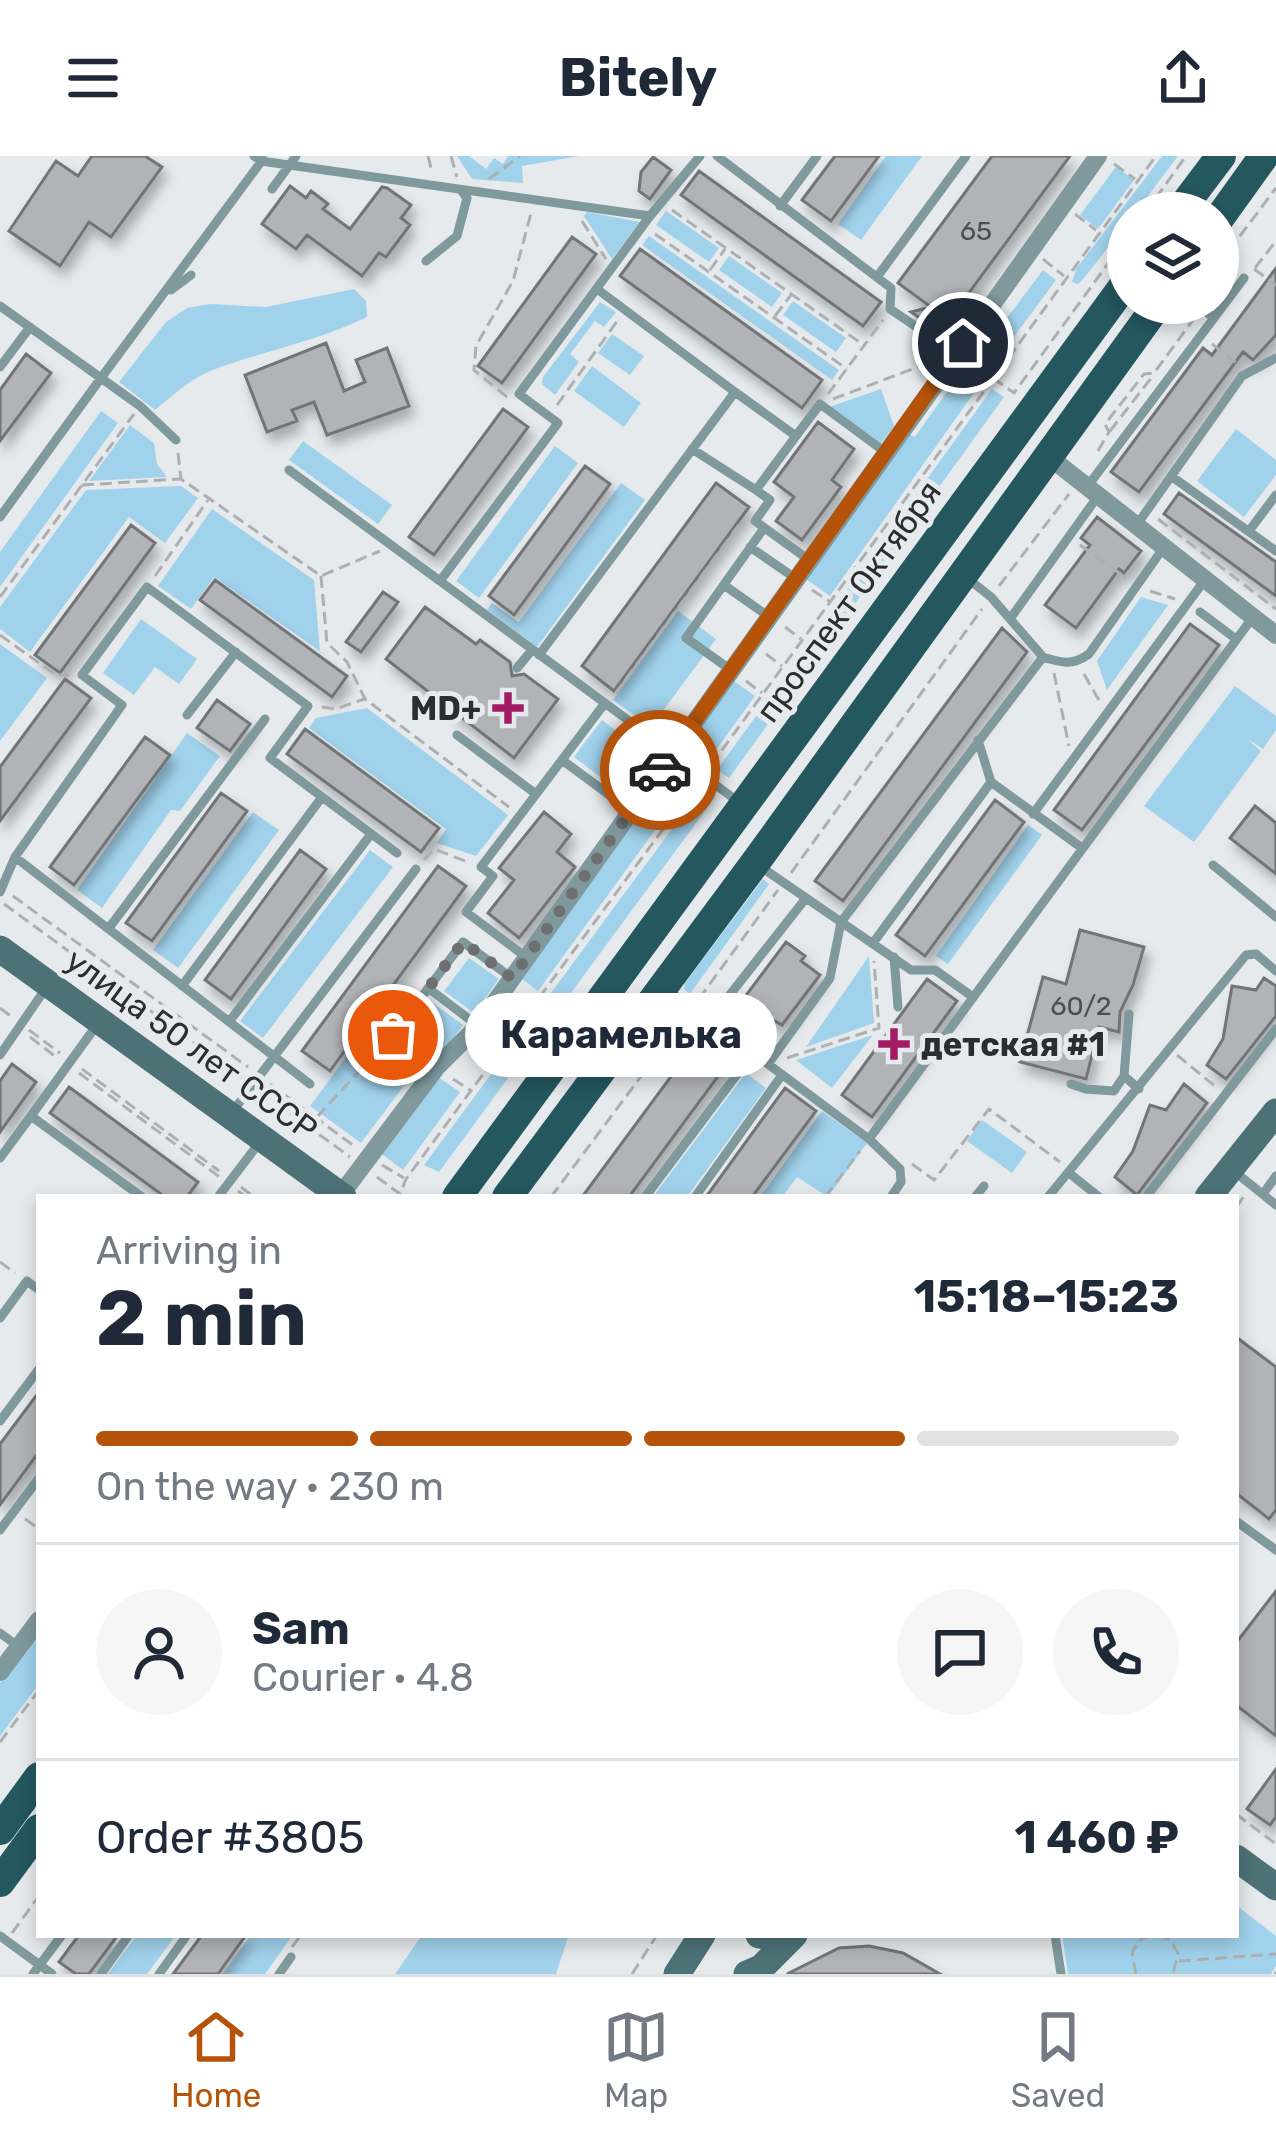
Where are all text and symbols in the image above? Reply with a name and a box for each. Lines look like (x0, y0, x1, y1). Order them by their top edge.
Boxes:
icon: menu (60, 45, 126, 111)
icon: share (1150, 45, 1216, 111)
text: Bitely (559, 46, 717, 110)
map controls (1107, 192, 1239, 324)
button: layers (1107, 192, 1239, 324)
house number: 65 (960, 215, 992, 247)
pin (912, 292, 1014, 394)
icon: home (930, 310, 996, 376)
street label: проспект Октября (748, 473, 949, 730)
place label: MD+ (410, 689, 481, 728)
marker: MD+ (492, 692, 524, 724)
courier (600, 710, 720, 830)
icon: car (627, 737, 693, 803)
street label: улица 50 лет СССР (58, 940, 325, 1149)
pin (342, 984, 444, 1086)
house number: 60/2 (1050, 990, 1112, 1022)
callout: Карамелька (465, 993, 777, 1077)
icon: bag (360, 1002, 426, 1068)
text: Карамелька (500, 1012, 742, 1058)
place label: детская #1 (921, 1025, 1105, 1064)
marker: детская #1 (878, 1028, 910, 1060)
text: Arriving in (96, 1228, 282, 1274)
text: 15:18–15:23 (914, 1270, 1179, 1323)
text: 2 min (96, 1272, 307, 1365)
text: On the way · 230 m (96, 1464, 444, 1510)
button: person (96, 1589, 222, 1715)
button: chat (897, 1589, 1023, 1715)
button: phone (1053, 1589, 1179, 1715)
text: Sam (252, 1602, 350, 1655)
text: Courier · 4.8 (252, 1655, 474, 1701)
text: Order #3805 (96, 1811, 365, 1864)
text: 1 460 ₽ (1014, 1811, 1179, 1864)
tab: Home (171, 2004, 261, 2115)
tab: Map (603, 2004, 669, 2115)
tab: Saved (1011, 2004, 1105, 2115)

